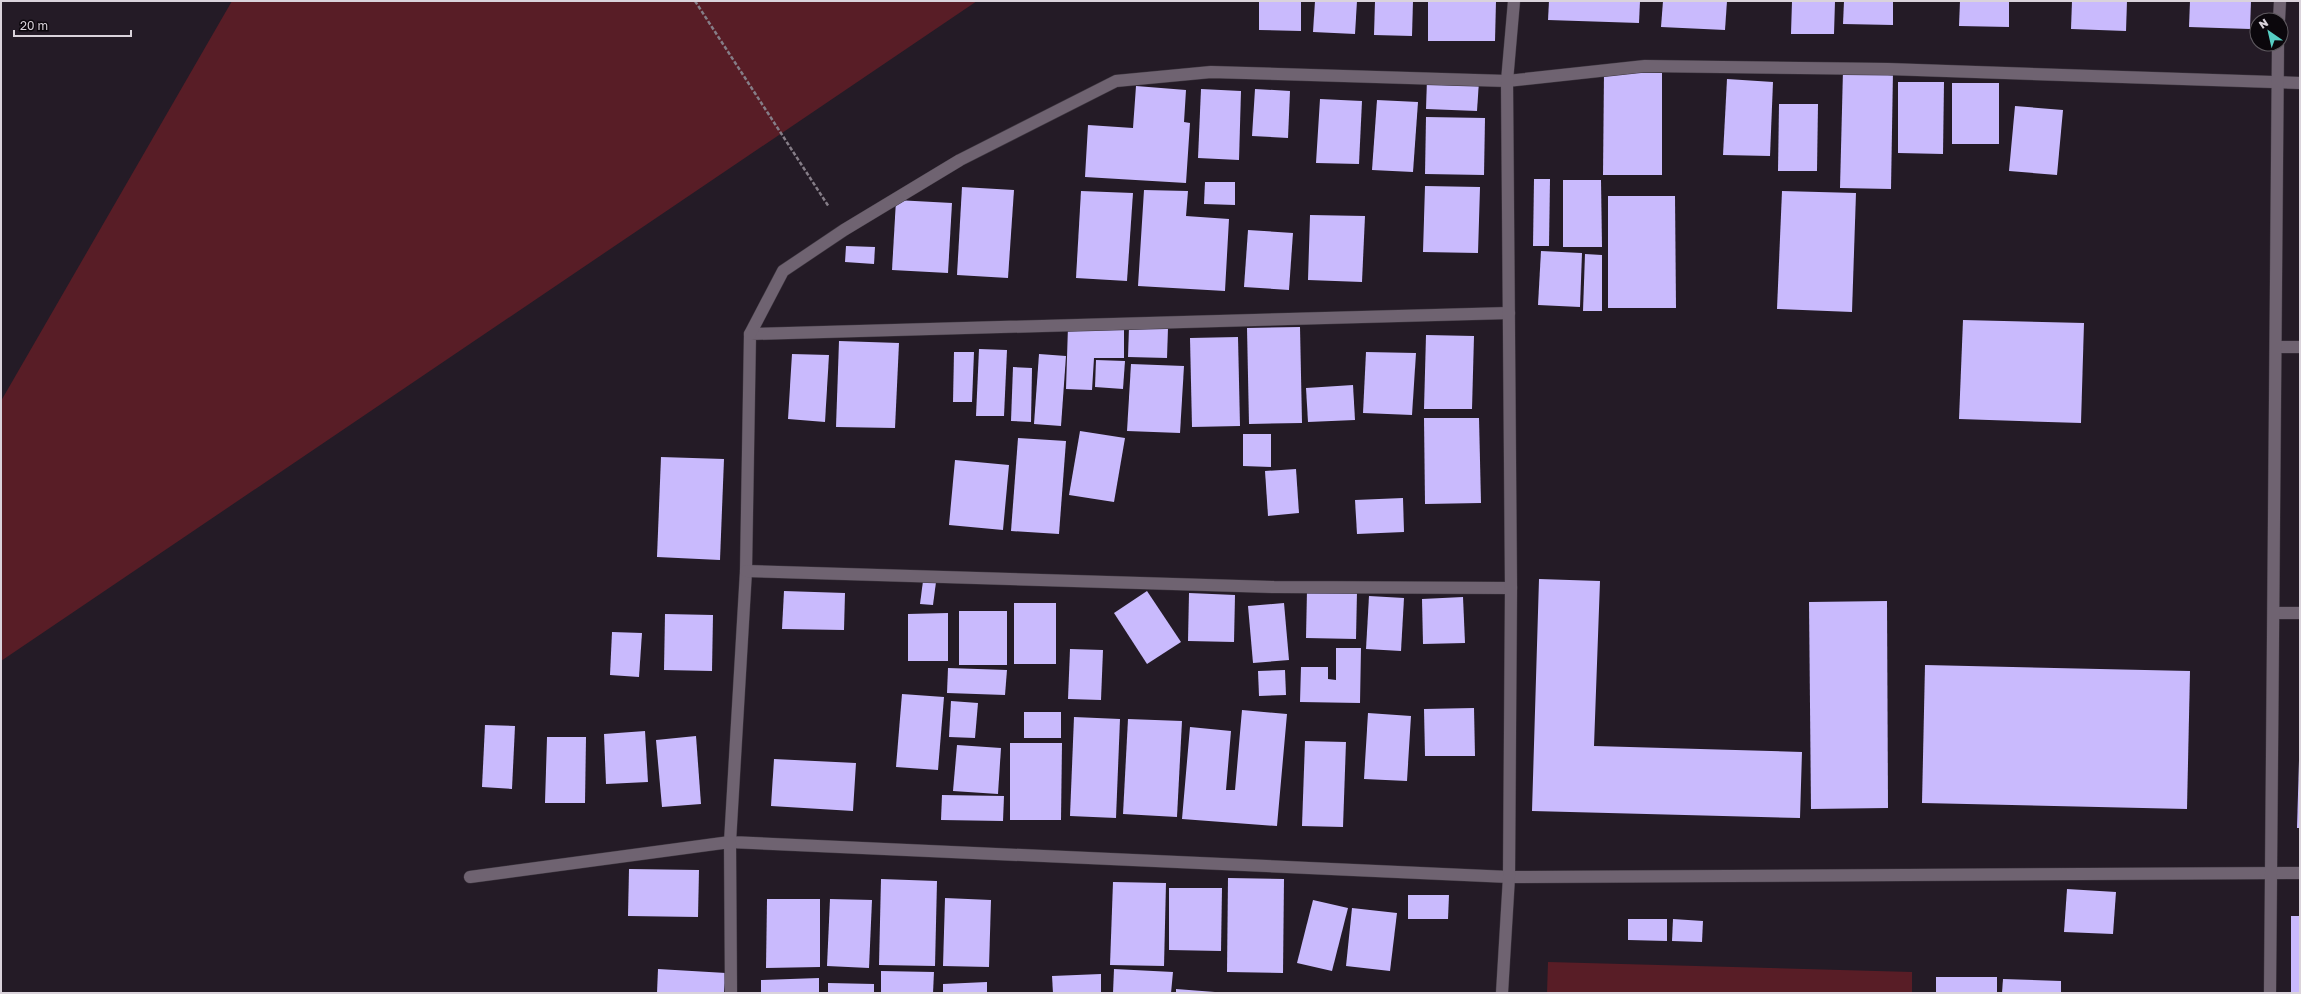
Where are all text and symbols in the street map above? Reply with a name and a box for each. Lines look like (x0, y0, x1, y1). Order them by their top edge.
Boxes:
scale bar (14, 12, 131, 38)
north arrow (2249, 12, 2289, 52)
text: N (2256, 16, 2270, 31)
text: 20 m (20, 18, 48, 33)

